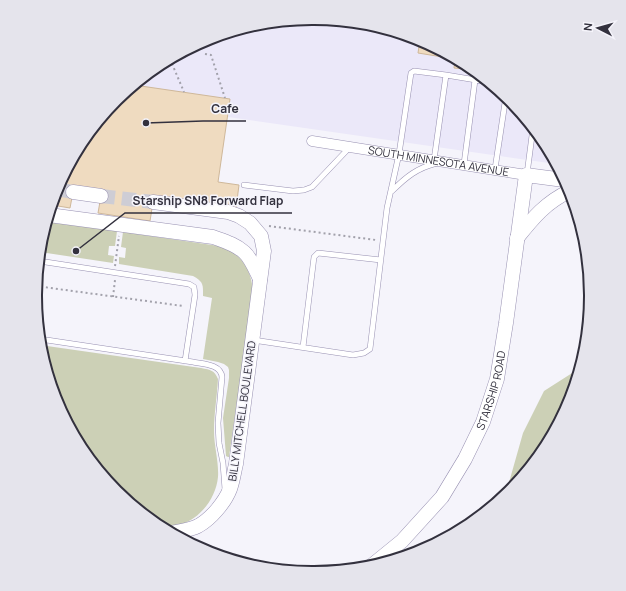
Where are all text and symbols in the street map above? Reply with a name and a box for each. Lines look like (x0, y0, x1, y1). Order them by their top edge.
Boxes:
north arrow (578, 8, 618, 48)
text: N (580, 22, 595, 32)
callout: Cafe (203, 97, 246, 121)
text: Cafe (211, 100, 239, 117)
street label: SOUTH MINNESOTA AVENUE (367, 142, 510, 179)
callout: Starship SN8 Forward Flap (125, 189, 292, 213)
text: Starship SN8 Forward Flap (133, 192, 283, 209)
street label: BILLY MITCHELL BOULEVARD (224, 340, 259, 482)
street label: STARSHIP ROAD (472, 350, 508, 432)

